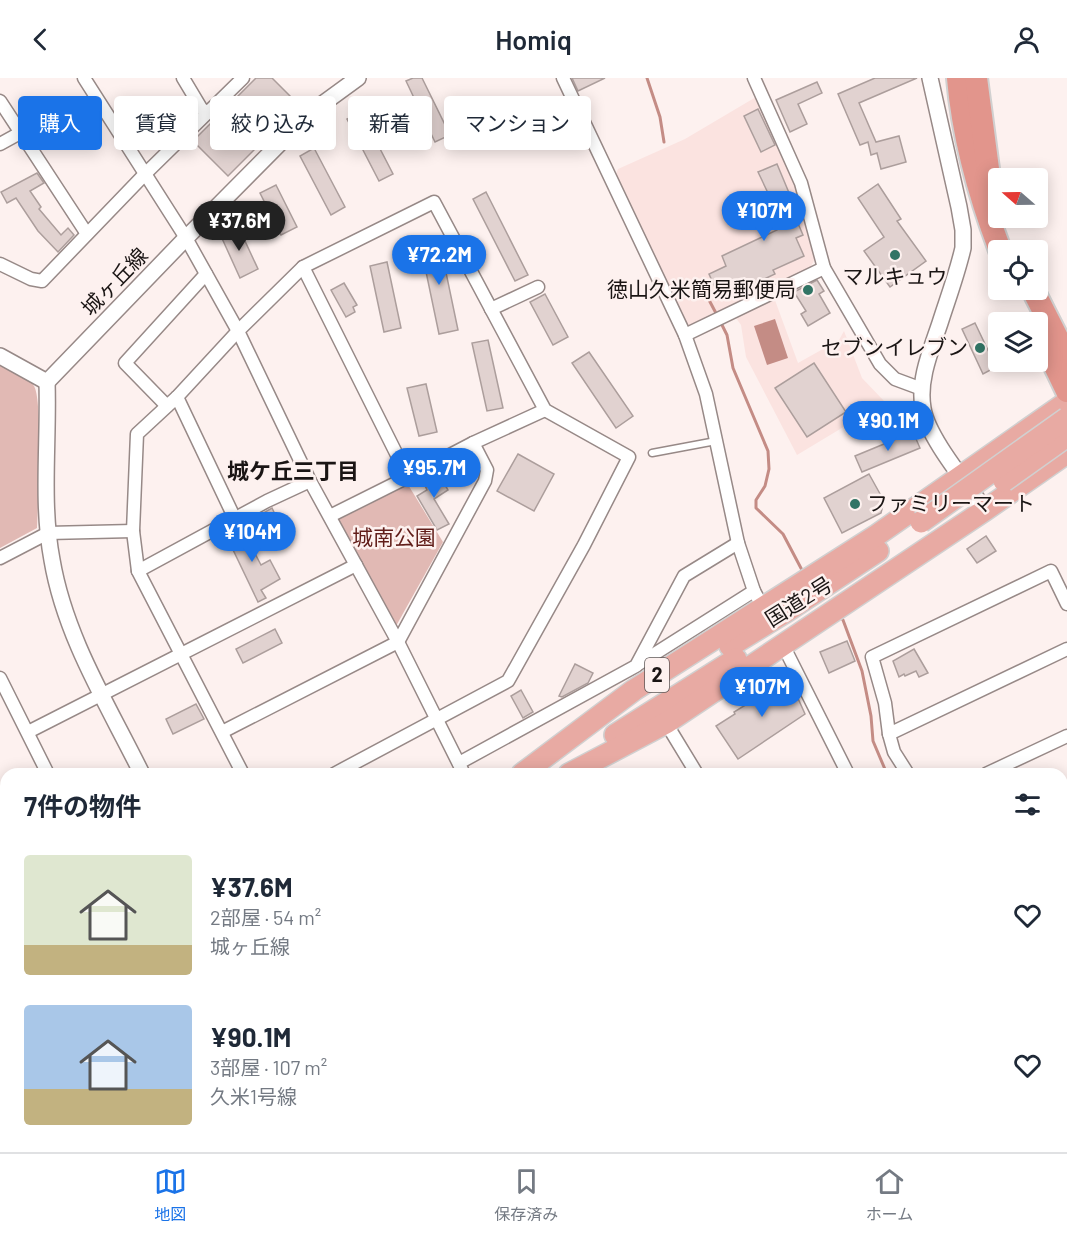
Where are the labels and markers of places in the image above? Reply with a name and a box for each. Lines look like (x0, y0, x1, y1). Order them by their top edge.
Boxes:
pin: ¥107M (722, 191, 806, 242)
pin: ¥37.6M (190, 201, 288, 252)
pin: ¥72.2M (390, 235, 488, 286)
marker: マルキュウ (888, 248, 902, 262)
place label: マルキュウ (843, 263, 948, 288)
place label: 徳山久米簡易郵便局 (607, 276, 796, 301)
marker: 徳山久米簡易郵便局 (801, 283, 815, 297)
place label: セブンイレブン (821, 334, 968, 359)
marker: セブンイレブン (973, 341, 987, 355)
pin: ¥90.1M (839, 401, 937, 452)
pin: ¥95.7M (385, 448, 483, 499)
place label: ファミリーマート (867, 490, 1035, 515)
marker: ファミリーマート (848, 497, 862, 511)
pin: ¥104M (210, 512, 294, 563)
pin: ¥107M (720, 667, 804, 718)

